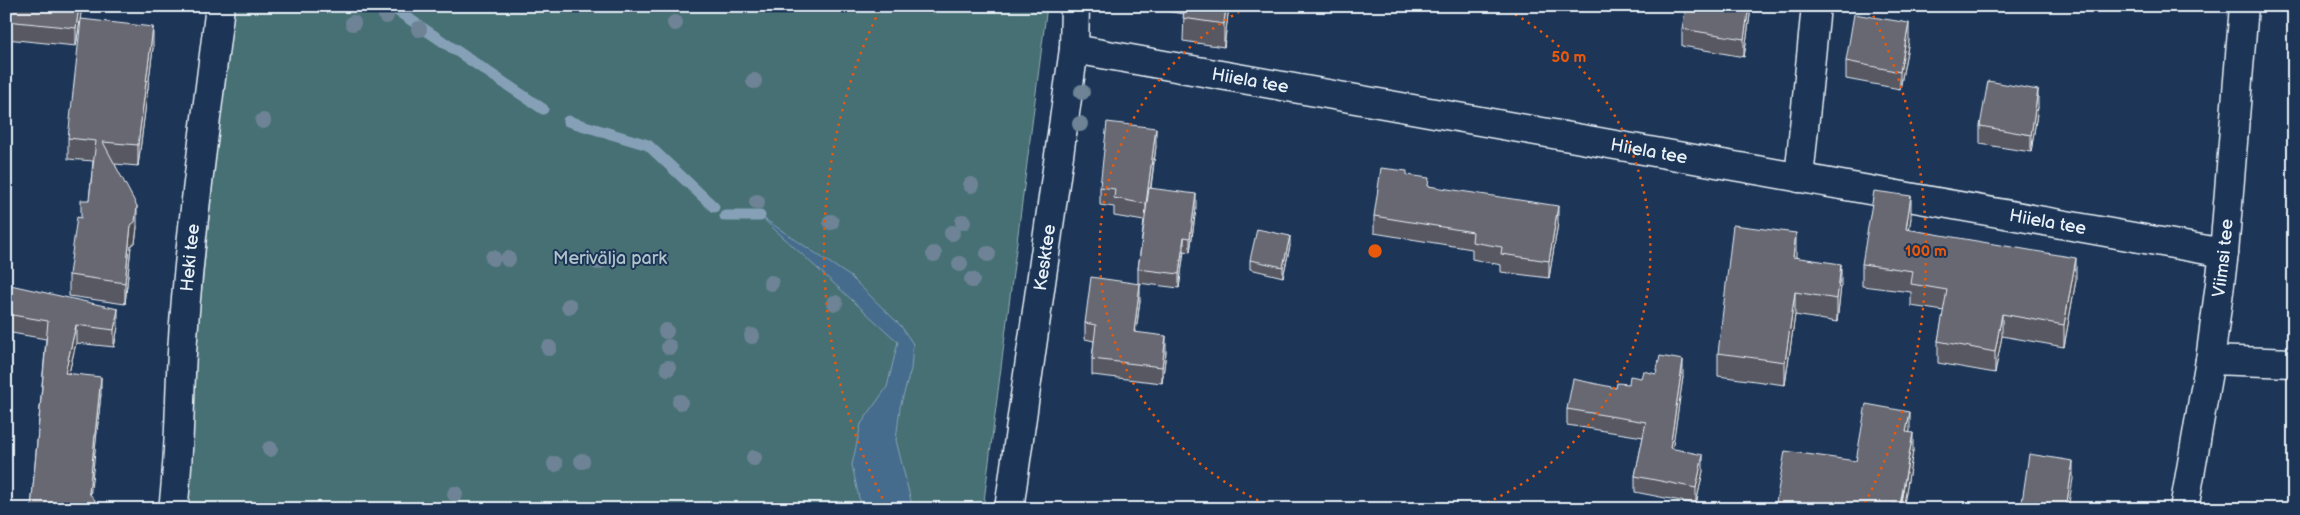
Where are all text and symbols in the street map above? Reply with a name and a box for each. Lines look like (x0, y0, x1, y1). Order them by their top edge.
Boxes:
text: 50 m (1552, 48, 1587, 67)
street label: Hiiela tee (1210, 63, 1291, 97)
street label: Hiiela tee (1609, 134, 1689, 168)
street label: Hiiela tee (2008, 205, 2088, 239)
street label: Viimsi tee (2208, 218, 2237, 299)
street label: Heki tee (176, 222, 204, 293)
street label: Kesktee (1029, 223, 1060, 292)
centre of rings (1366, 242, 1384, 260)
text: 100 m (1905, 242, 1947, 261)
park label: Merivälja park (553, 248, 667, 269)

